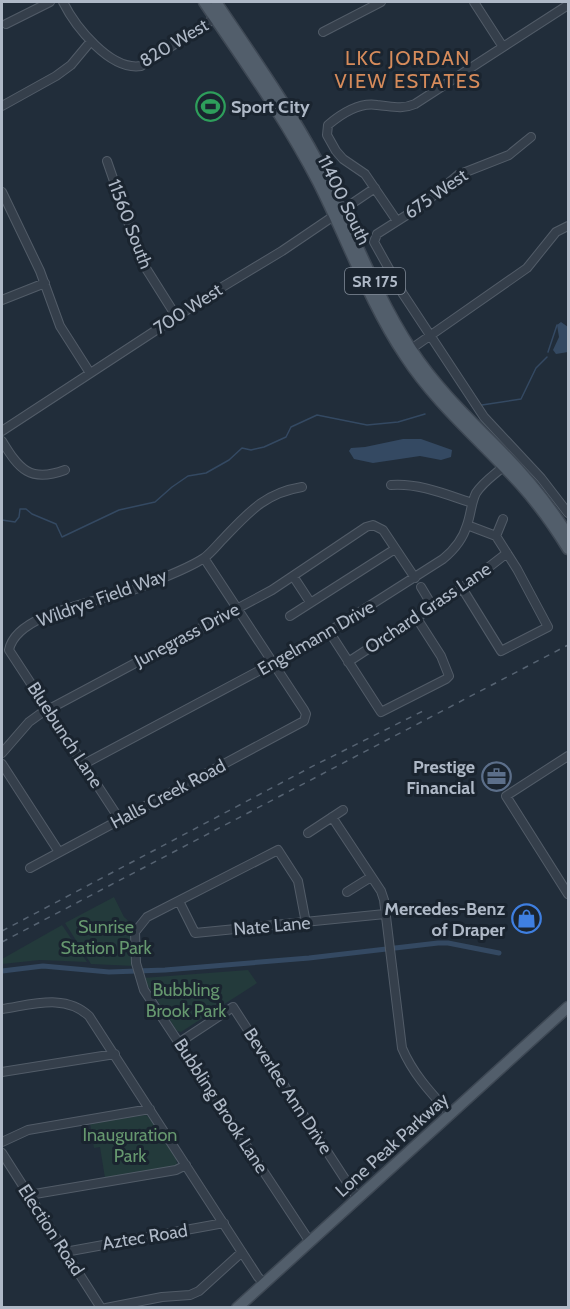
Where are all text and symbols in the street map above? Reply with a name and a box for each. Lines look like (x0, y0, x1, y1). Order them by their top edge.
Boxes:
street label: 820 West (136, 14, 212, 72)
district label: LKC JORDAN VIEW ESTATES (335, 46, 481, 93)
sports icon: Sport City (194, 91, 226, 123)
place label: Sport City (231, 96, 310, 118)
street label: 11400 South (313, 152, 375, 248)
street label: 675 West (400, 164, 472, 224)
street label: 11560 South (103, 176, 157, 272)
road number: SR 175 (345, 268, 405, 294)
street label: 700 West (150, 279, 226, 339)
street label: Orchard Grass Lane (361, 558, 495, 658)
street label: Wildrye Field Way (34, 564, 170, 632)
street label: Engelmann Drive (254, 596, 378, 680)
street label: Junegrass Drive (130, 598, 243, 672)
street label: Bluebunch Lane (23, 678, 107, 792)
street label: Halls Creek Road (107, 754, 229, 834)
place label: Prestige Financial (406, 756, 475, 799)
office icon: Prestige Financial (480, 761, 512, 793)
place label: Mercedes-Benz of Draper (384, 898, 505, 941)
shop icon: Mercedes-Benz of Draper (510, 903, 542, 935)
street label: Nate Lane (233, 912, 311, 940)
park label: Sunrise Station Park (60, 916, 152, 959)
park label: Bubbling Brook Park (146, 979, 227, 1022)
street label: Beverlee Ann Drive (239, 1024, 337, 1158)
street label: Bubbling Brook Lane (169, 1035, 273, 1177)
street label: Lone Peak Parkway (331, 1088, 453, 1202)
park label: Inauguration Park (83, 1124, 177, 1167)
street label: Election Road (13, 1180, 89, 1280)
street label: Aztec Road (101, 1219, 189, 1255)

